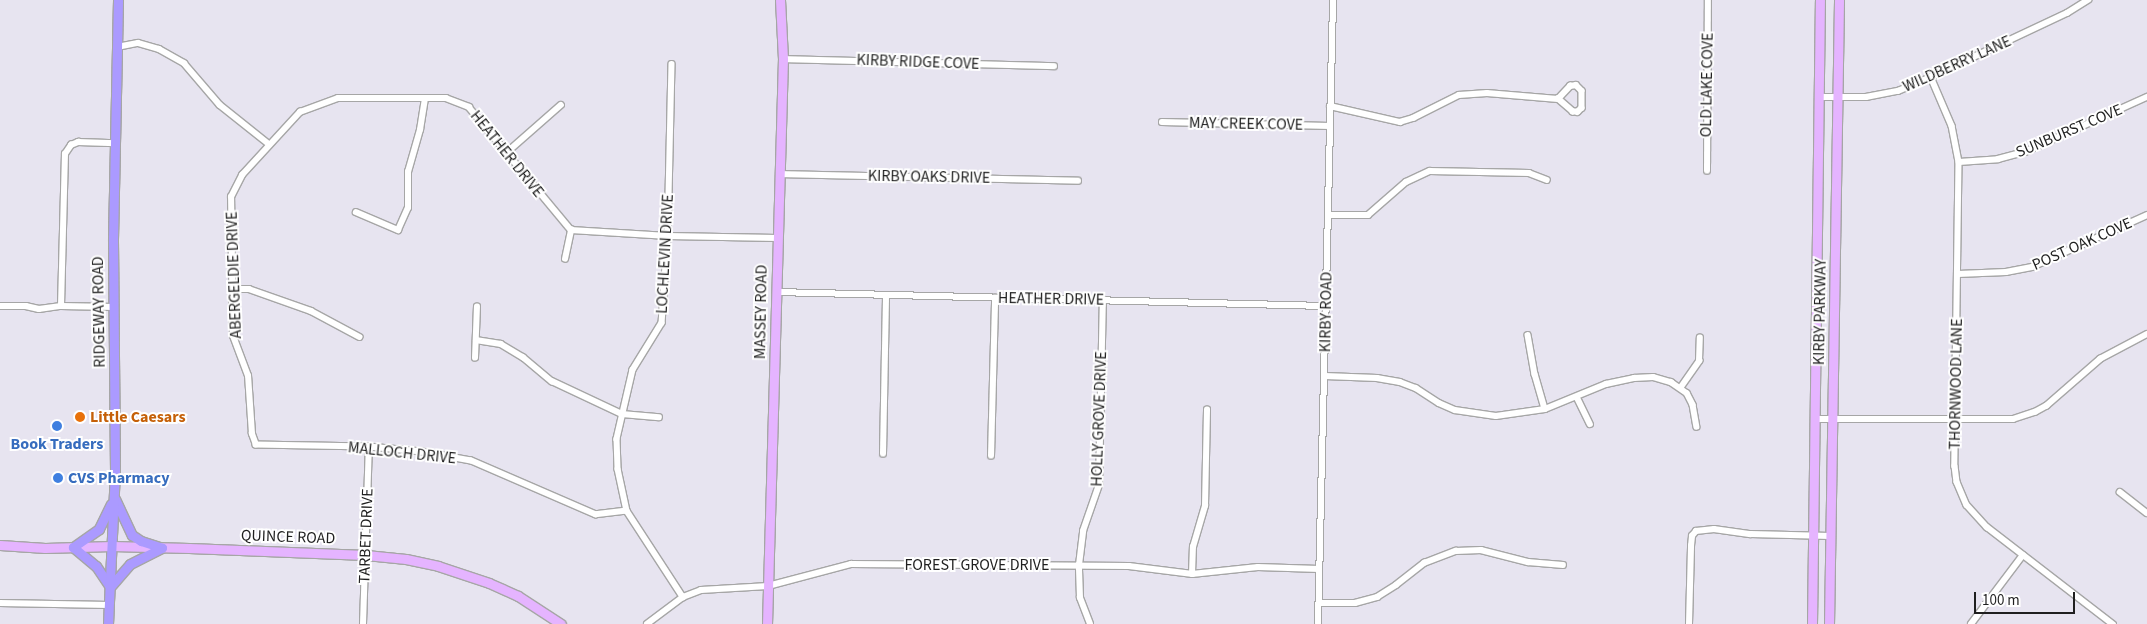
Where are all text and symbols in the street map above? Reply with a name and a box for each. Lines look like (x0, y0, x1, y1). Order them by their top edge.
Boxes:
street label: WILDBERRY LANE (1900, 32, 2014, 96)
street label: OLD LAKE COVE (1696, 33, 1718, 137)
street label: KIRBY RIDGE COVE (856, 50, 980, 74)
street label: SUNBURST COVE (2013, 100, 2125, 162)
street label: HEATHER DRIVE (466, 107, 548, 201)
street label: MAY CREEK COVE (1189, 113, 1303, 135)
street label: KIRBY OAKS DRIVE (868, 166, 990, 188)
street label: LOCHLEVIN DRIVE (652, 194, 678, 314)
street label: ABERGELDIE DRIVE (222, 211, 246, 339)
street label: POST OAK COVE (2029, 213, 2135, 275)
street label: RIDGEWAY ROAD (88, 256, 110, 368)
street label: KIRBY PARKWAY (1809, 259, 1831, 365)
street label: MASSEY ROAD (751, 265, 771, 359)
street label: KIRBY ROAD (1316, 272, 1336, 352)
street label: HEATHER DRIVE (998, 288, 1104, 310)
street label: THORNWOOD LANE (1945, 318, 1967, 450)
street label: HOLLY GROVE DRIVE (1087, 351, 1111, 487)
place label: Little Caesars (90, 407, 186, 427)
marker: Little Caesars (74, 411, 86, 423)
marker: Book Traders (51, 420, 63, 432)
place label: Book Traders (11, 434, 103, 454)
street label: MALLOCH DRIVE (347, 438, 457, 468)
place label: CVS Pharmacy (68, 468, 169, 488)
marker: CVS Pharmacy (52, 472, 64, 484)
street label: TARBET DRIVE (355, 488, 377, 584)
street label: QUINCE ROAD (241, 526, 335, 548)
street label: FOREST GROVE DRIVE (904, 555, 1050, 575)
scale bar (1977, 582, 2078, 614)
text: 100 m (1982, 590, 2020, 611)

